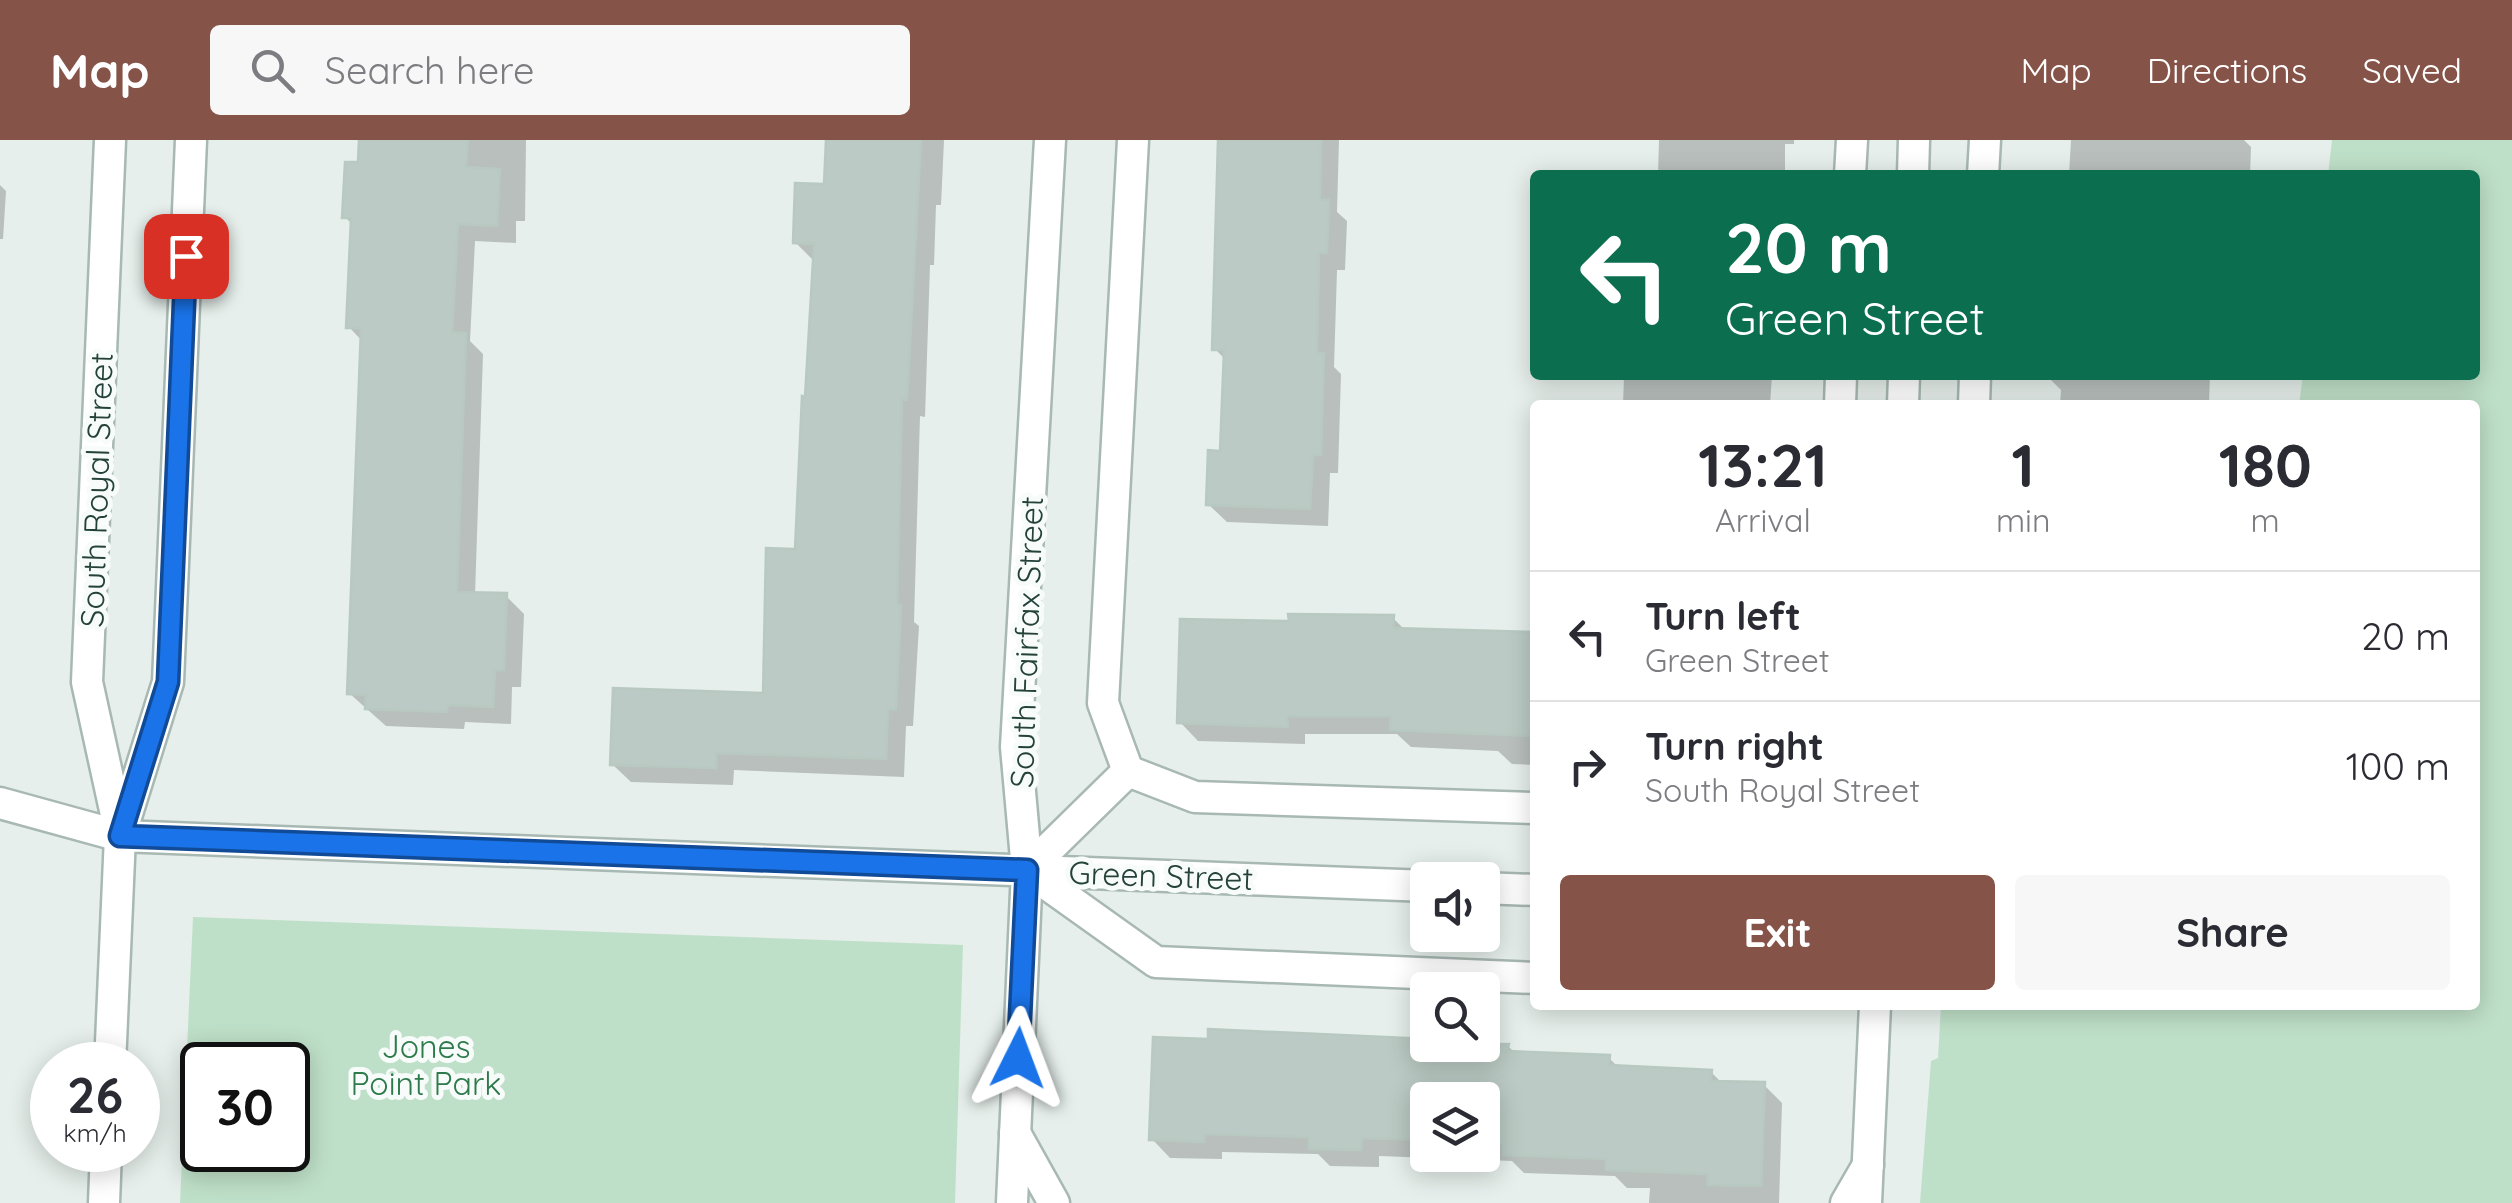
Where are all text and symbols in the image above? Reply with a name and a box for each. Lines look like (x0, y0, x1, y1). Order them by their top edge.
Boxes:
search box (210, 25, 910, 115)
text: Map (50, 40, 150, 100)
icon: search (245, 43, 300, 98)
text: Search here (325, 46, 534, 94)
text: Map (2020, 48, 2092, 92)
text: Directions (2147, 48, 2307, 92)
text: Saved (2362, 48, 2462, 92)
text: 20 m (1725, 203, 1892, 291)
icon: left (1560, 210, 1690, 340)
pin (144, 214, 229, 299)
icon: arrive (159, 229, 214, 284)
text: Green Street (1725, 290, 1985, 346)
street label: South Royal Street (71, 352, 121, 628)
text: 13:21 (1698, 427, 1828, 502)
text: 1 (2011, 427, 2035, 502)
text: 180 (2219, 427, 2312, 502)
street label: South Fairfax Street (1001, 495, 1051, 789)
text: Arrival (1715, 500, 1811, 540)
text: min (1996, 500, 2050, 540)
text: m (2251, 500, 2280, 540)
text: Turn left (1645, 592, 1801, 640)
icon: left (1560, 609, 1615, 664)
text: 20 m (2361, 612, 2450, 660)
text: Green Street (1645, 640, 1830, 680)
text: Turn right (1645, 722, 1824, 770)
icon: right (1560, 739, 1615, 794)
text: 100 m (2346, 742, 2450, 790)
text: South Royal Street (1645, 770, 1920, 810)
street label: Green Street (1068, 852, 1254, 898)
map controls (1410, 862, 1500, 1172)
button: sound (1410, 862, 1500, 952)
button: Exit (1560, 875, 1995, 990)
button: Share (2015, 875, 2450, 990)
button: search (1410, 972, 1500, 1062)
position arrow (966, 1006, 1070, 1110)
park label: Jones Point Park (351, 1026, 501, 1103)
speed limit sign: 30 (180, 1042, 310, 1172)
text: 26 (67, 1063, 123, 1126)
button: layers (1410, 1082, 1500, 1172)
text: km/h (63, 1117, 127, 1148)

